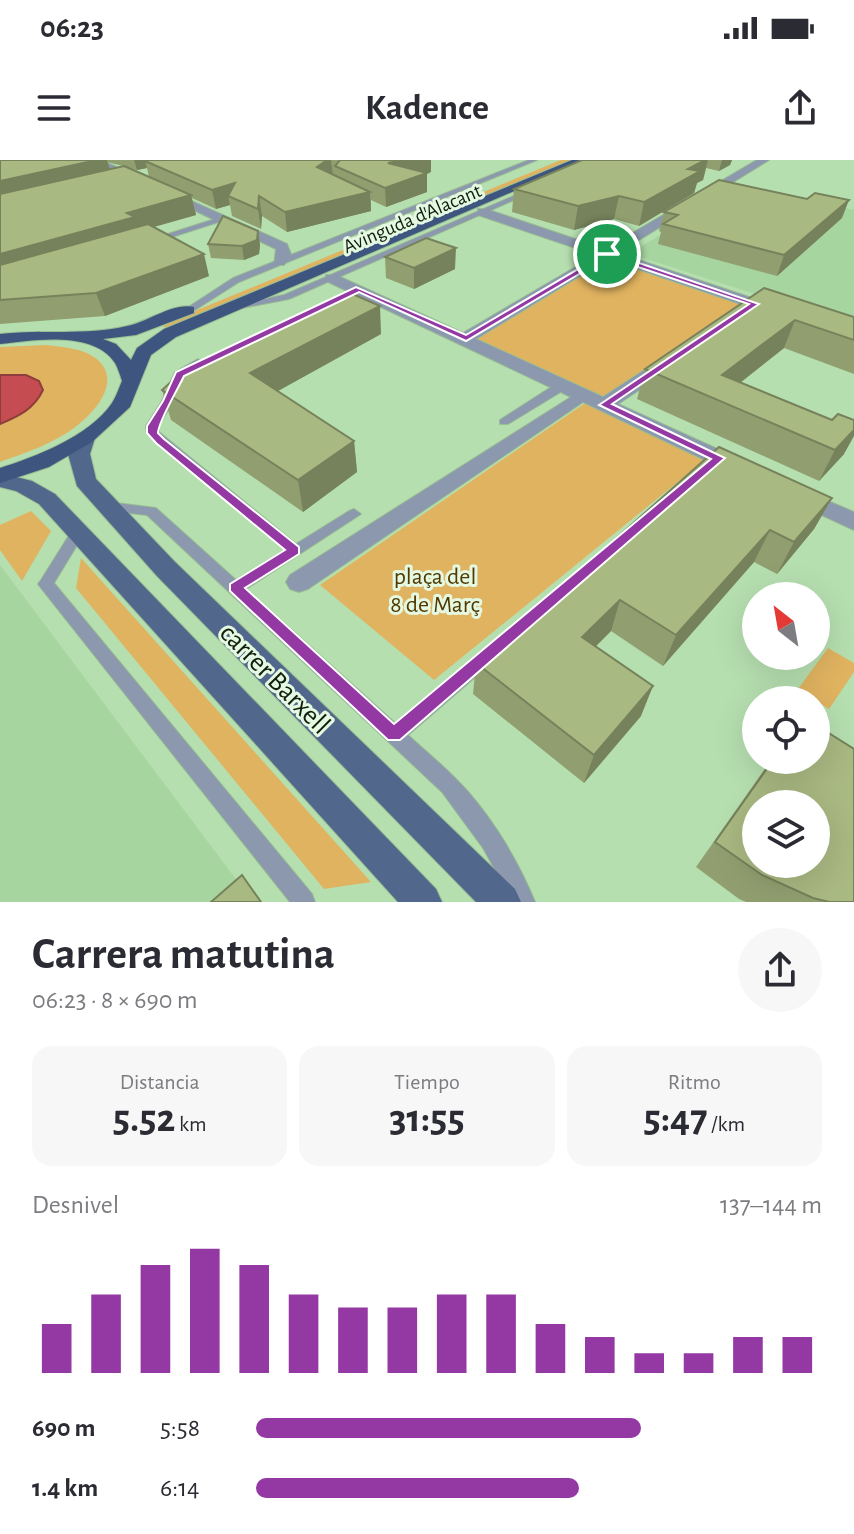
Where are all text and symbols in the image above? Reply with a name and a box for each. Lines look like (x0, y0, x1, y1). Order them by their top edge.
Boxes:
text: 06:23 (40, 13, 104, 43)
icon: menu (32, 86, 76, 130)
icon: share (778, 86, 822, 130)
text: Kadence (365, 90, 489, 126)
street label: Avinguda d'Alacant (340, 181, 485, 257)
pin (573, 220, 641, 288)
icon: arrive (585, 232, 629, 276)
park label: plaça del 8 de Març (390, 565, 480, 617)
north arrow (742, 582, 830, 670)
map controls (742, 582, 830, 878)
street label: carrer Barxell (214, 619, 335, 740)
button: locate (742, 686, 830, 774)
button: layers (742, 790, 830, 878)
button: share (738, 928, 822, 1012)
text: Carrera matutina (32, 933, 335, 977)
text: 06:23 · 8 × 690 m (32, 987, 198, 1013)
text: Distancia (120, 1071, 200, 1093)
text: Tiempo (394, 1071, 460, 1093)
text: Ritmo (668, 1071, 721, 1093)
text: 5.52 (113, 1099, 175, 1139)
text: 31:55 (389, 1099, 465, 1139)
text: 5:47 (644, 1099, 707, 1139)
text: km (175, 1113, 207, 1135)
text: /km (707, 1113, 745, 1135)
text: Desnivel (32, 1192, 119, 1218)
text: 137–144 m (720, 1192, 822, 1218)
text: 690 m (32, 1415, 96, 1441)
text: 5:58 (160, 1415, 200, 1441)
text: 1.4 km (32, 1475, 98, 1501)
text: 6:14 (160, 1475, 200, 1501)

